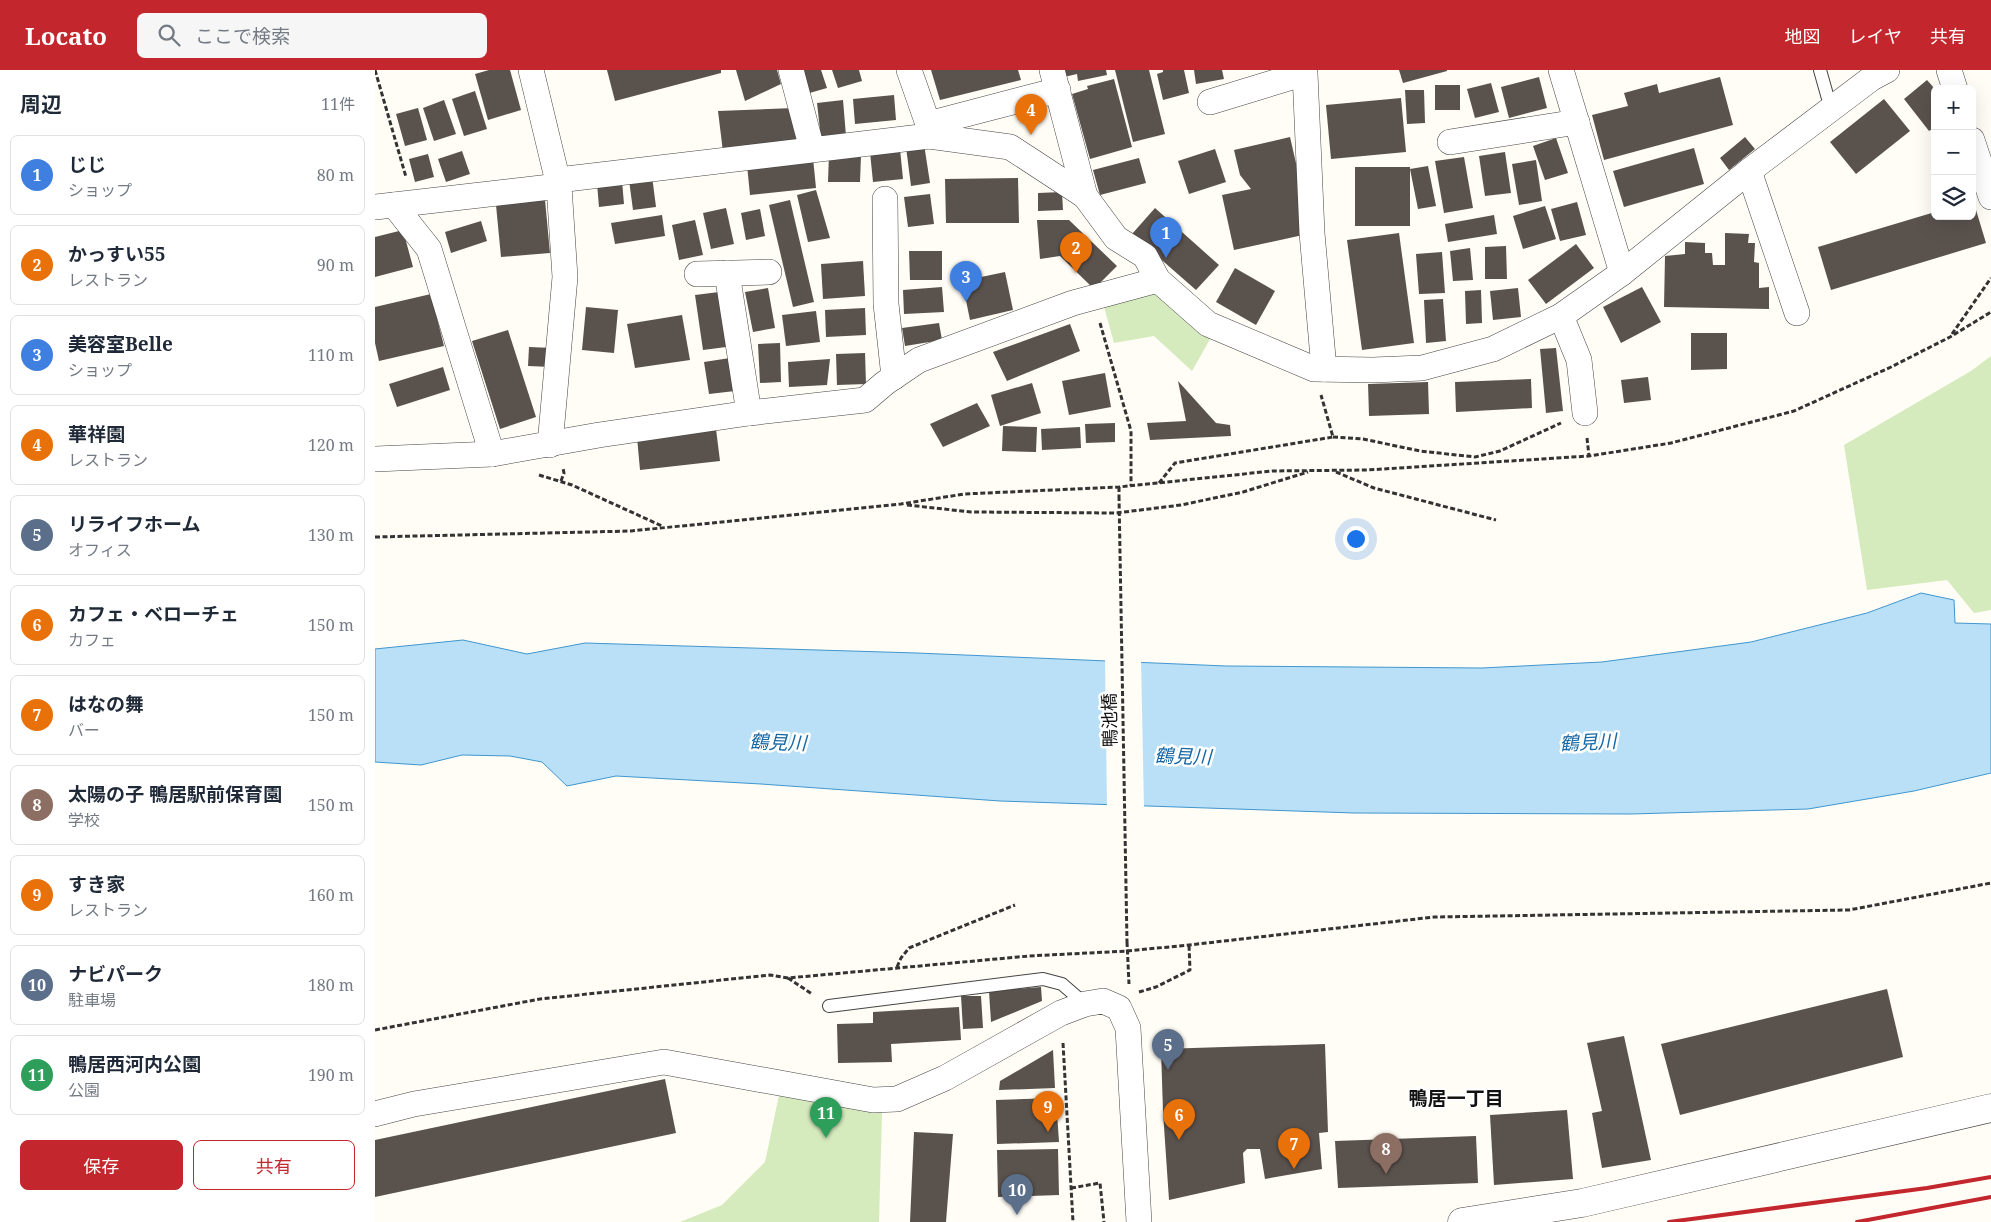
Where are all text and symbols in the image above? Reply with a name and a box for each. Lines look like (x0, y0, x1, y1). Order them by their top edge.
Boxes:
search box (137, 13, 487, 58)
text: Locato (25, 19, 107, 52)
icon: search (155, 21, 183, 49)
text: ここで検索 (195, 23, 290, 49)
text: 地図 (1785, 24, 1821, 48)
text: レイヤ (1849, 24, 1902, 48)
text: 共有 (1930, 24, 1966, 48)
map controls (1931, 85, 1976, 220)
button: + (1931, 85, 1976, 130)
text: 周辺 (20, 90, 62, 118)
text: 11件 (321, 93, 355, 115)
pin: 4 (1015, 94, 1047, 135)
button: − (1931, 130, 1976, 175)
text: じじ (68, 151, 106, 177)
text: 1 (32, 164, 42, 186)
text: 80 m (317, 164, 354, 186)
button: layers (1931, 175, 1976, 220)
text: ショップ (68, 179, 132, 201)
pin: 1 (1150, 217, 1182, 258)
pin: 2 (1060, 232, 1092, 273)
text: かっすい55 (68, 241, 165, 267)
text: 2 (32, 254, 42, 276)
text: 90 m (317, 254, 354, 276)
pin: 3 (950, 261, 982, 302)
text: レストラン (68, 269, 148, 291)
text: 美容室Belle (68, 331, 173, 357)
text: 3 (32, 344, 42, 366)
text: 110 m (308, 344, 354, 366)
text: ショップ (68, 359, 132, 381)
text: 華祥園 (68, 421, 125, 447)
text: 4 (32, 434, 42, 456)
text: 120 m (308, 434, 354, 456)
text: レストラン (68, 449, 148, 471)
text: リライフホーム (68, 511, 200, 537)
text: 5 (32, 524, 42, 546)
text: 130 m (308, 524, 354, 546)
your location (1343, 526, 1369, 552)
text: オフィス (68, 539, 132, 561)
text: カフェ・ベローチェ (68, 601, 239, 627)
text: 6 (32, 614, 42, 636)
text: 150 m (308, 614, 354, 636)
text: カフェ (68, 629, 116, 651)
text: はなの舞 (68, 691, 144, 717)
street label: 鴨池橋 (1097, 693, 1121, 747)
text: 7 (32, 704, 42, 726)
text: 150 m (308, 704, 354, 726)
text: バー (68, 719, 100, 741)
water label: 鶴見川 (1559, 727, 1619, 756)
water label: 鶴見川 (749, 728, 809, 756)
water label: 鶴見川 (1154, 742, 1214, 770)
text: 太陽の子 鴨居駅前保育園 (68, 781, 282, 807)
text: 8 (32, 794, 42, 816)
text: 150 m (308, 794, 354, 816)
text: 学校 (68, 809, 100, 831)
text: すき家 (68, 871, 125, 897)
text: 9 (32, 884, 42, 906)
text: 160 m (308, 884, 354, 906)
text: レストラン (68, 899, 148, 921)
text: ナビパーク (68, 961, 163, 987)
text: 10 (28, 974, 46, 996)
text: 180 m (308, 974, 354, 996)
text: 駐車場 (68, 989, 116, 1011)
pin: 5 (1152, 1029, 1184, 1070)
text: 鴨居西河内公園 (68, 1051, 201, 1077)
text: 11 (28, 1064, 46, 1086)
text: 190 m (308, 1064, 354, 1086)
text: 公園 (68, 1079, 100, 1101)
district label: 鴨居一丁目 (1408, 1085, 1504, 1111)
pin: 9 (1032, 1091, 1064, 1132)
pin: 11 (810, 1097, 842, 1138)
pin: 6 (1163, 1099, 1195, 1140)
pin: 7 (1278, 1128, 1310, 1169)
pin: 8 (1370, 1133, 1402, 1174)
button: 保存 (20, 1140, 183, 1190)
button: 共有 (193, 1140, 355, 1190)
pin: 10 (1001, 1174, 1033, 1215)

